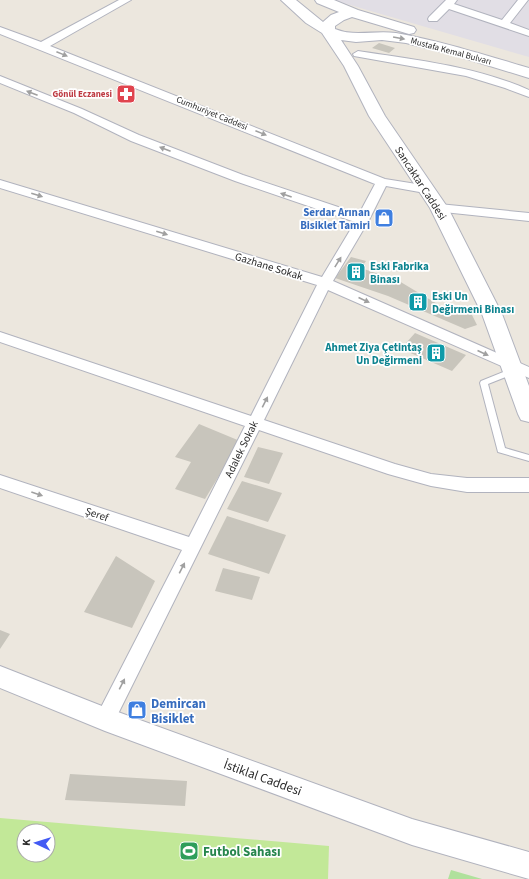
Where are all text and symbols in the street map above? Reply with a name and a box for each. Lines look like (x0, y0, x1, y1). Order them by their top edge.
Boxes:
street label: Mustafa Kemal Bulvarı (409, 34, 493, 69)
one-way arrow (392, 36, 405, 42)
one-way arrow (57, 51, 68, 57)
pharmacy icon: Gönül Eczanesi (115, 83, 137, 105)
place label: Gönül Eczanesi (53, 88, 112, 101)
one-way arrow (26, 90, 38, 96)
street label: Cumhuriyet Caddesi (174, 93, 250, 134)
one-way arrow (256, 131, 268, 137)
street label: Sancaktar Caddesi (391, 144, 450, 223)
one-way arrow (158, 146, 170, 152)
one-way arrow (280, 191, 292, 197)
one-way arrow (32, 192, 44, 198)
place label: Serdar Arınan Bisiklet Tamiri (300, 205, 370, 233)
shop icon: Serdar Arınan Bisiklet Tamiri (373, 207, 395, 229)
one-way arrow (156, 230, 168, 236)
street label: Gazhane Sokak (233, 249, 305, 284)
one-way arrow (334, 256, 341, 268)
place label: Eski Fabrika Binası (370, 259, 429, 287)
building icon: Eski Fabrika Binası (345, 261, 367, 283)
place label: Eski Un Değirmeni Binası (432, 289, 514, 317)
building icon: Eski Un Değirmeni Binası (407, 291, 429, 313)
one-way arrow (359, 298, 371, 304)
place label: Ahmet Ziya Çetintaş Un Değirmeni (324, 340, 422, 368)
building icon: Ahmet Ziya Çetintaş Un Değirmeni (425, 342, 447, 364)
one-way arrow (478, 350, 489, 356)
one-way arrow (262, 396, 268, 408)
street label: Adalek Sokak (221, 418, 262, 480)
one-way arrow (31, 491, 43, 497)
street label: Şeref (83, 504, 111, 526)
one-way arrow (179, 563, 185, 574)
one-way arrow (119, 678, 126, 690)
place label: Demircan Bisiklet (151, 695, 206, 728)
shop icon: Demircan Bisiklet (126, 699, 148, 721)
street label: İstiklal Caddesi (221, 755, 304, 800)
north arrow (16, 823, 56, 863)
text: K (19, 838, 34, 846)
sports icon: Futbol Sahası (178, 840, 200, 862)
place label: Futbol Sahası (203, 843, 281, 861)

